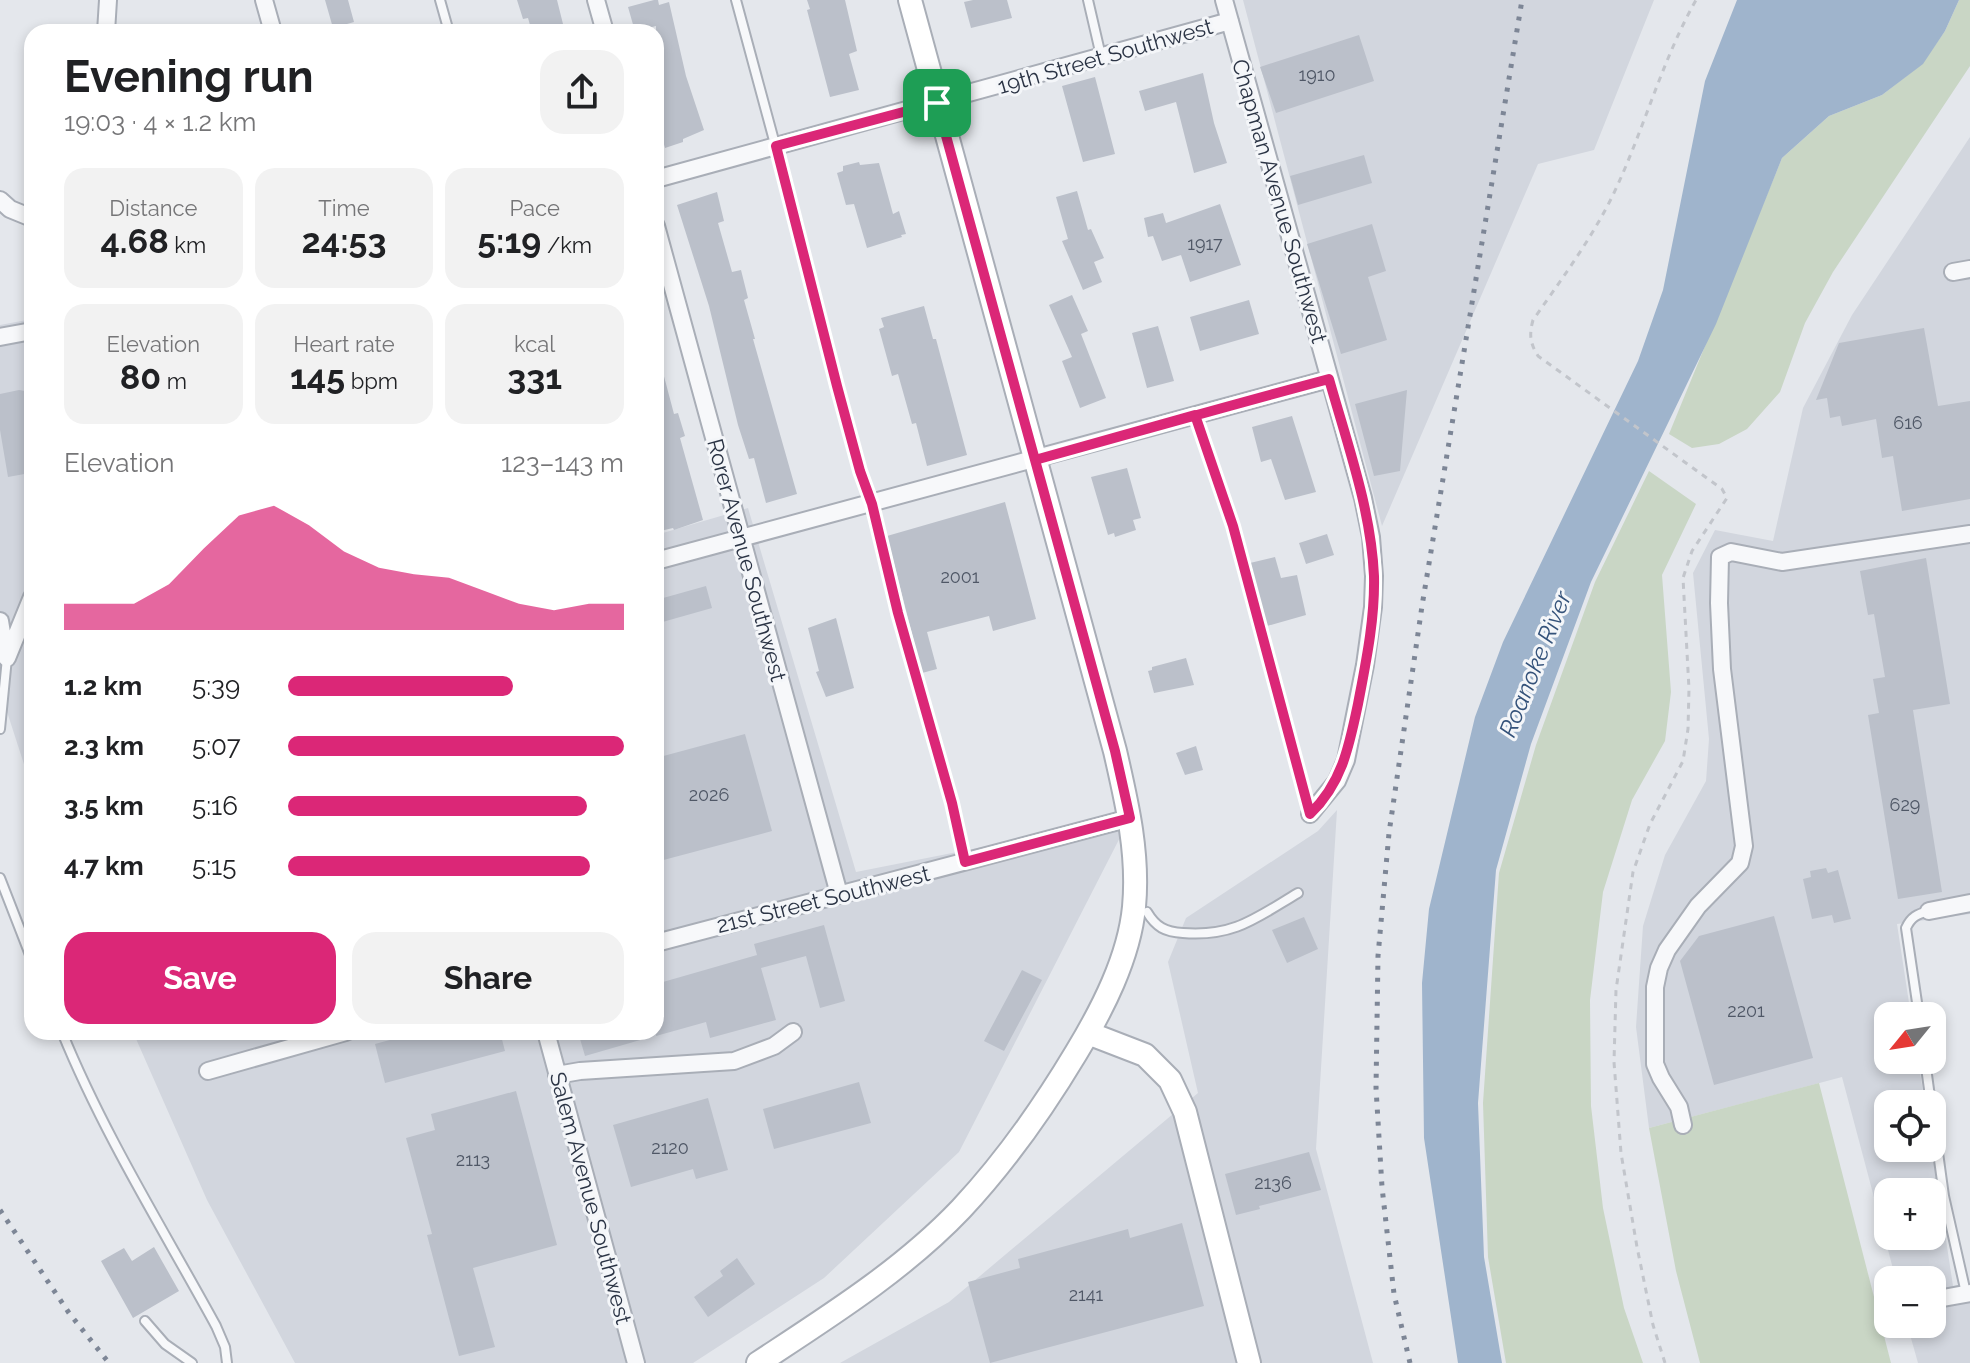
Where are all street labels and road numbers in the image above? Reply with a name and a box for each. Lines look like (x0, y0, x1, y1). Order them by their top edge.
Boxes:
street label: 19th Street Southwest (994, 13, 1216, 99)
street label: Chapman Avenue Southwest (1227, 56, 1333, 347)
street label: Rorer Avenue Southwest (702, 436, 792, 685)
street label: 21st Street Southwest (714, 860, 933, 938)
street label: Salem Avenue Southwest (545, 1069, 637, 1328)

